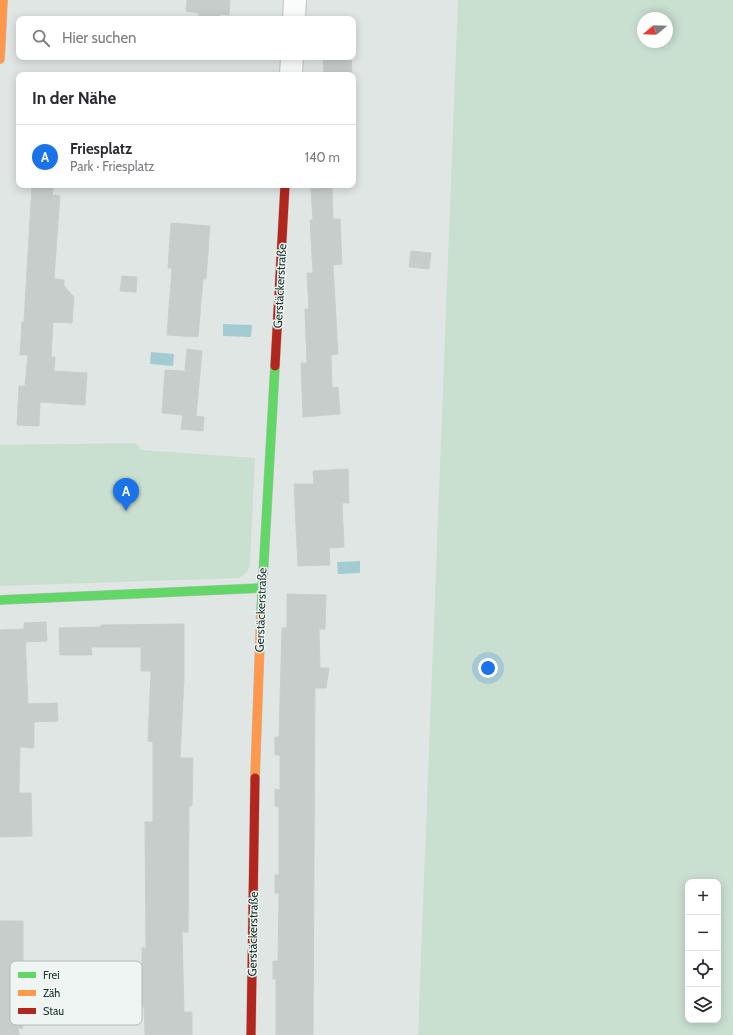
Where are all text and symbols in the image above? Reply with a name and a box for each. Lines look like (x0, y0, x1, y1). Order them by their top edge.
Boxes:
north arrow (637, 12, 673, 48)
search box (16, 16, 356, 60)
icon: search (30, 27, 52, 49)
text: Hier suchen (62, 29, 137, 47)
text: In der Nähe (32, 88, 116, 108)
text: Friesplatz (70, 140, 132, 158)
text: A (41, 149, 49, 165)
text: 140 m (305, 149, 340, 165)
text: Park · Friesplatz (70, 158, 154, 174)
street label: Gerstäckerstraße (270, 243, 289, 329)
pin: A (113, 478, 139, 511)
street label: Gerstäckerstraße (252, 567, 269, 653)
your location (478, 658, 498, 678)
map controls (685, 879, 721, 1023)
button: + (685, 879, 721, 915)
street label: Gerstäckerstraße (244, 892, 261, 976)
button: − (685, 915, 721, 951)
button: locate (685, 951, 721, 987)
legend (10, 961, 142, 1025)
text: Frei (43, 968, 60, 982)
text: Zäh (43, 986, 60, 1000)
button: layers (685, 987, 721, 1023)
text: Stau (43, 1004, 64, 1018)

